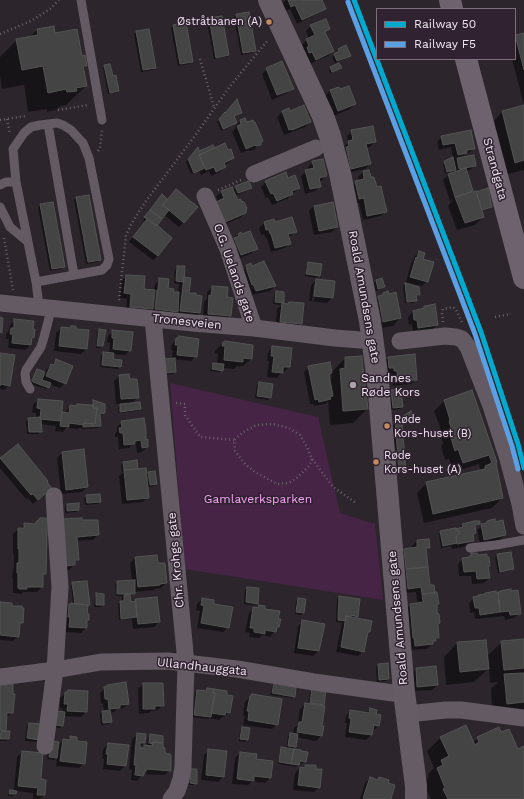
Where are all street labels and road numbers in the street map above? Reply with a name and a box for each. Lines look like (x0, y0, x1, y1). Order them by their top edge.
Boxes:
street label: Strandgata (480, 136, 510, 202)
street label: O.G. Uelands gate (210, 222, 258, 324)
street label: Roald Amundsens gate (345, 229, 383, 365)
street label: Tronesveien (152, 311, 222, 333)
street label: Chr. Krohgs gate (165, 512, 187, 608)
street label: Roald Amundsens gate (385, 550, 411, 686)
street label: Ullandhauggata (156, 655, 248, 679)

